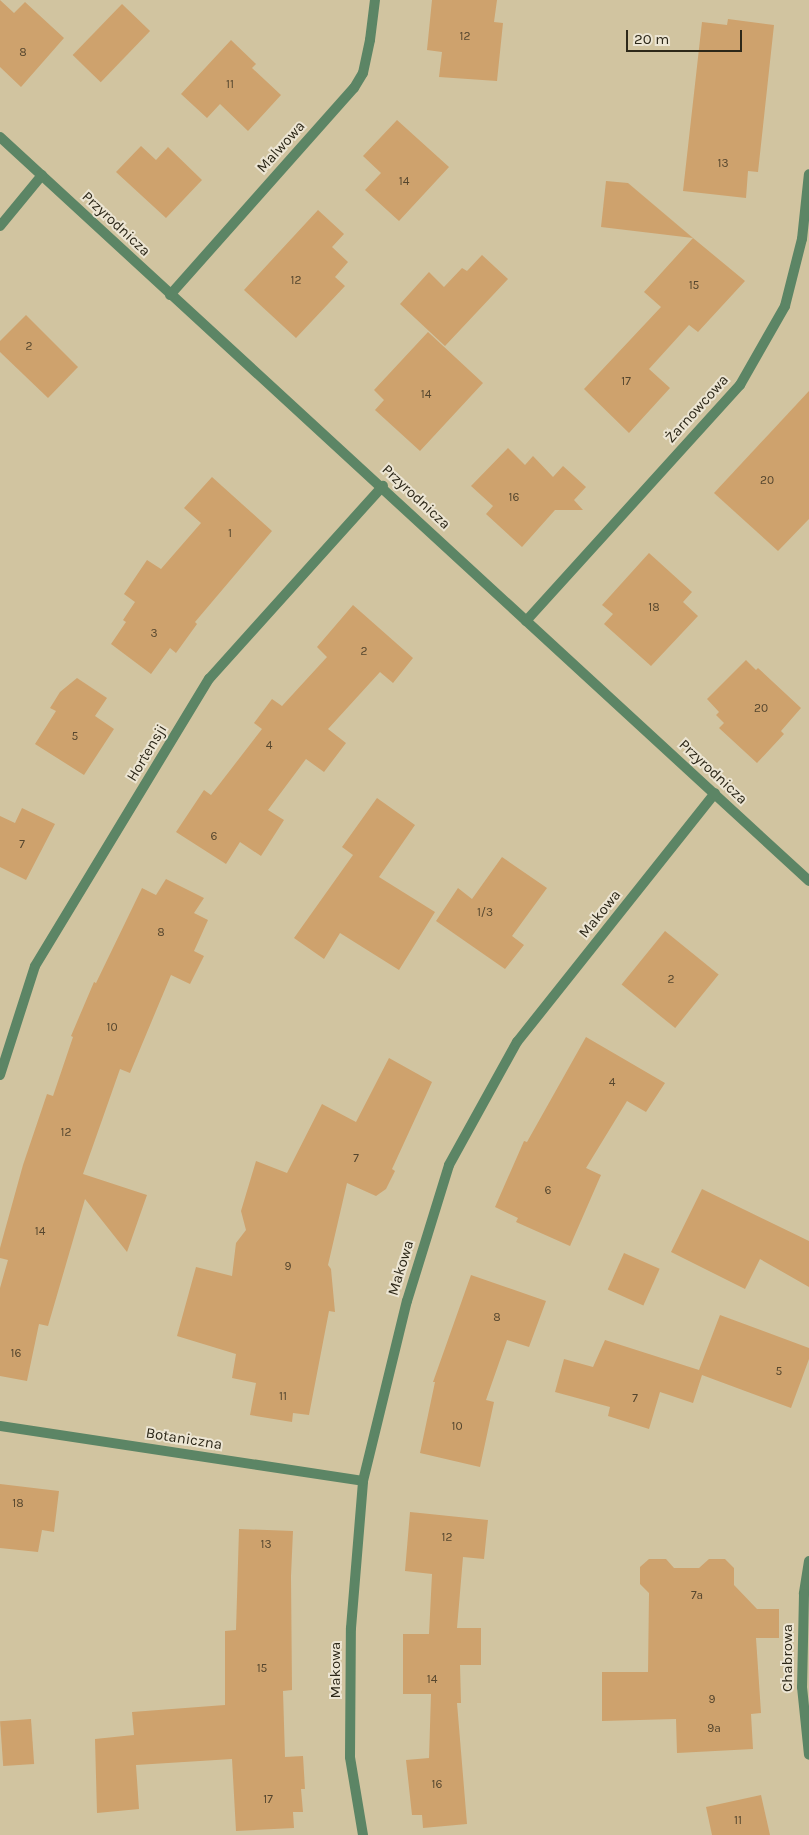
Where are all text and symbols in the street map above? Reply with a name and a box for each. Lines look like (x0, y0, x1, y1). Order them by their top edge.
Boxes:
scale bar (629, 20, 745, 52)
house number: 12 (460, 30, 470, 44)
text: 20 m (634, 30, 669, 48)
house number: 8 (19, 46, 27, 60)
house number: 11 (226, 78, 234, 92)
street label: Malwowa (253, 117, 309, 177)
house number: 13 (717, 157, 729, 171)
house number: 14 (399, 175, 409, 189)
street label: Przyrodnicza (78, 188, 154, 260)
house number: 12 (291, 274, 301, 288)
house number: 15 (689, 279, 699, 293)
house number: 2 (26, 340, 32, 354)
street label: Żarnowcowa (662, 371, 732, 447)
house number: 17 (621, 375, 631, 389)
house number: 14 (421, 388, 431, 402)
street label: Przyrodnicza (378, 461, 454, 533)
house number: 20 (760, 474, 774, 488)
house number: 16 (509, 491, 519, 505)
house number: 1 (228, 527, 232, 541)
house number: 18 (648, 601, 660, 615)
house number: 3 (150, 627, 158, 641)
house number: 2 (361, 645, 367, 659)
house number: 20 (754, 702, 768, 716)
street label: Hortensji (123, 721, 171, 785)
house number: 5 (72, 730, 78, 744)
street label: Przyrodnicza (675, 736, 751, 808)
house number: 4 (266, 739, 272, 753)
house number: 6 (211, 830, 217, 844)
house number: 7 (19, 838, 25, 852)
street label: Makowa (575, 886, 625, 942)
house number: 1/3 (477, 906, 493, 920)
house number: 8 (157, 926, 165, 940)
house number: 2 (668, 973, 674, 987)
house number: 10 (106, 1021, 118, 1035)
house number: 4 (609, 1076, 615, 1090)
house number: 12 (61, 1126, 71, 1140)
house number: 7 (353, 1152, 359, 1166)
house number: 6 (545, 1184, 551, 1198)
house number: 14 (35, 1225, 45, 1239)
street label: Makowa (384, 1238, 418, 1298)
house number: 9 (285, 1260, 291, 1274)
house number: 8 (493, 1311, 501, 1325)
house number: 16 (11, 1347, 21, 1361)
house number: 5 (776, 1365, 782, 1379)
house number: 11 (279, 1390, 287, 1404)
house number: 7 (632, 1392, 638, 1406)
house number: 10 (451, 1420, 463, 1434)
street label: Botaniczna (145, 1424, 223, 1454)
house number: 18 (12, 1497, 24, 1511)
house number: 12 (442, 1531, 452, 1545)
house number: 13 (260, 1538, 272, 1552)
house number: 7a (691, 1589, 703, 1603)
street label: Chabrowa (779, 1624, 797, 1692)
street label: Makowa (327, 1642, 345, 1698)
house number: 15 (257, 1662, 267, 1676)
house number: 14 (427, 1673, 437, 1687)
house number: 9 (709, 1693, 715, 1707)
house number: 9a (707, 1722, 721, 1736)
house number: 16 (432, 1778, 442, 1792)
house number: 17 (263, 1793, 273, 1807)
house number: 11 (734, 1814, 742, 1828)

